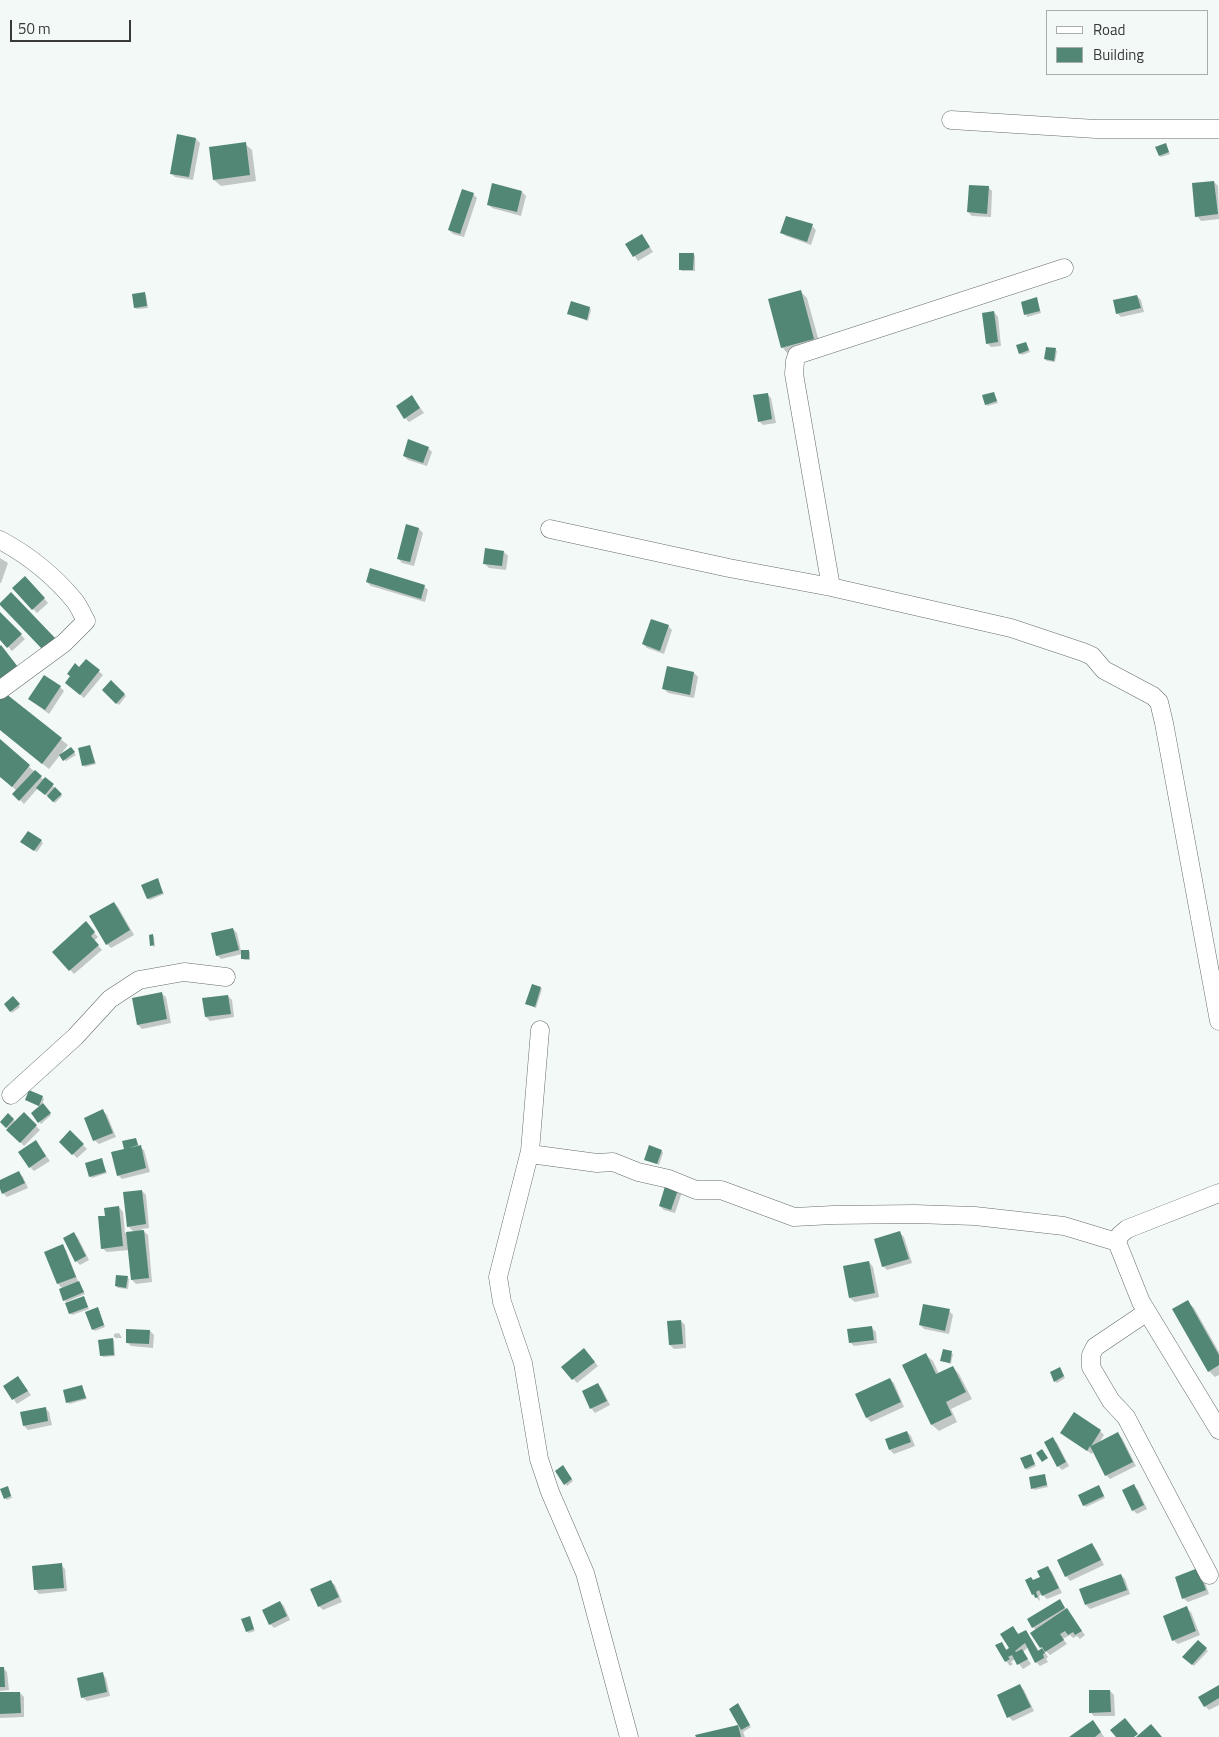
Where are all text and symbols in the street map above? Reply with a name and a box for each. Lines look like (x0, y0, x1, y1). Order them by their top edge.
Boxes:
scale bar (12, 10, 134, 42)
legend (1046, 10, 1209, 75)
text: 50 m (18, 17, 51, 40)
text: Road (1093, 18, 1125, 41)
text: Building (1093, 43, 1144, 66)

